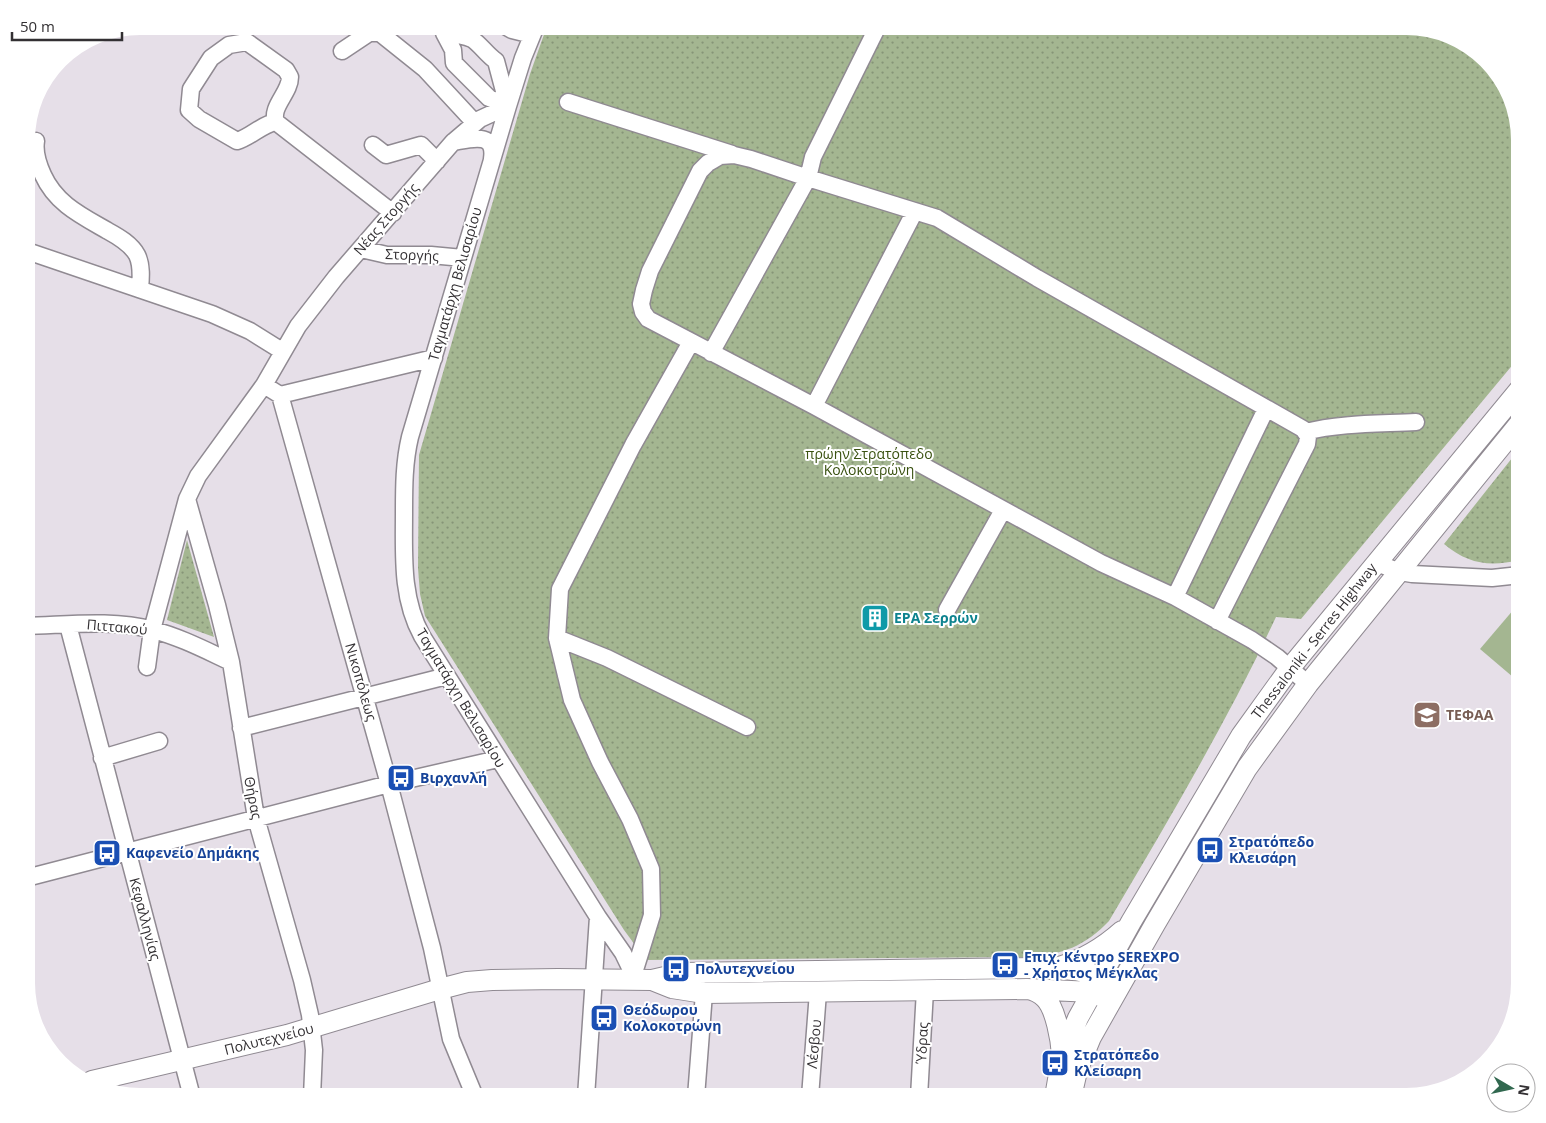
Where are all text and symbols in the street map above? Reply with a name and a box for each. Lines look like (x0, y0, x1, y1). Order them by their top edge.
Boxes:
scale bar (12, 10, 122, 42)
text: 50 m (20, 16, 55, 36)
street label: Νέας Στοργής (350, 180, 422, 258)
street label: Ταγματάρχη Βελισαρίου (423, 205, 486, 363)
street label: Στοργής (385, 246, 439, 264)
park label: πρώην Στρατόπεδο Κολοκοτρώνη (805, 444, 933, 479)
street label: Thessaloniki - Serres Highway (1247, 558, 1381, 723)
building icon: ΕΡΑ Σερρών (860, 603, 890, 633)
place label: ΕΡΑ Σερρών (894, 608, 978, 627)
street label: Πιττακού (86, 614, 148, 639)
street label: Ταγματάρχη Βελισαρίου (412, 625, 511, 771)
street label: Νικοπόλεως (341, 641, 382, 723)
school or university icon: ΤΕΦΑΑ (1412, 700, 1442, 730)
place label: ΤΕΦΑΑ (1446, 705, 1494, 724)
bus stop icon: Βιρχανλή (386, 763, 416, 793)
place label: Βιρχανλή (420, 768, 487, 787)
street label: Θήρας (240, 775, 267, 821)
place label: Στρατόπεδο Κλεισάρη (1229, 832, 1315, 867)
bus stop icon: Στρατόπεδο Κλεισάρη (1195, 835, 1225, 865)
bus stop icon: Καφενείο Δημάκης (92, 838, 122, 868)
place label: Καφενείο Δημάκης (126, 843, 259, 862)
street label: Κεφαλληνίας (125, 875, 166, 963)
place label: Επιχ. Κέντρο SEREXPO - Χρήστος Μέγκλας (1024, 947, 1180, 982)
bus stop icon: Επιχ. Κέντρο SEREXPO - Χρήστος Μέγκλας (990, 950, 1020, 980)
bus stop icon: Πολυτεχνείου (661, 954, 691, 984)
place label: Πολυτεχνείου (695, 959, 795, 978)
place label: Θεόδωρου Κολοκοτρώνη (623, 1000, 721, 1035)
bus stop icon: Θεόδωρου Κολοκοτρώνη (589, 1003, 619, 1033)
street label: Πολυτεχνείου (222, 1018, 316, 1059)
street label: Λέσβου (802, 1019, 825, 1069)
street label: Ύδρας (911, 1021, 932, 1065)
place label: Στρατόπεδο Κλείσαρη (1074, 1045, 1160, 1080)
bus stop icon: Στρατόπεδο Κλείσαρη (1040, 1048, 1070, 1078)
north arrow (1486, 1063, 1536, 1113)
text: N (1514, 1083, 1535, 1097)

